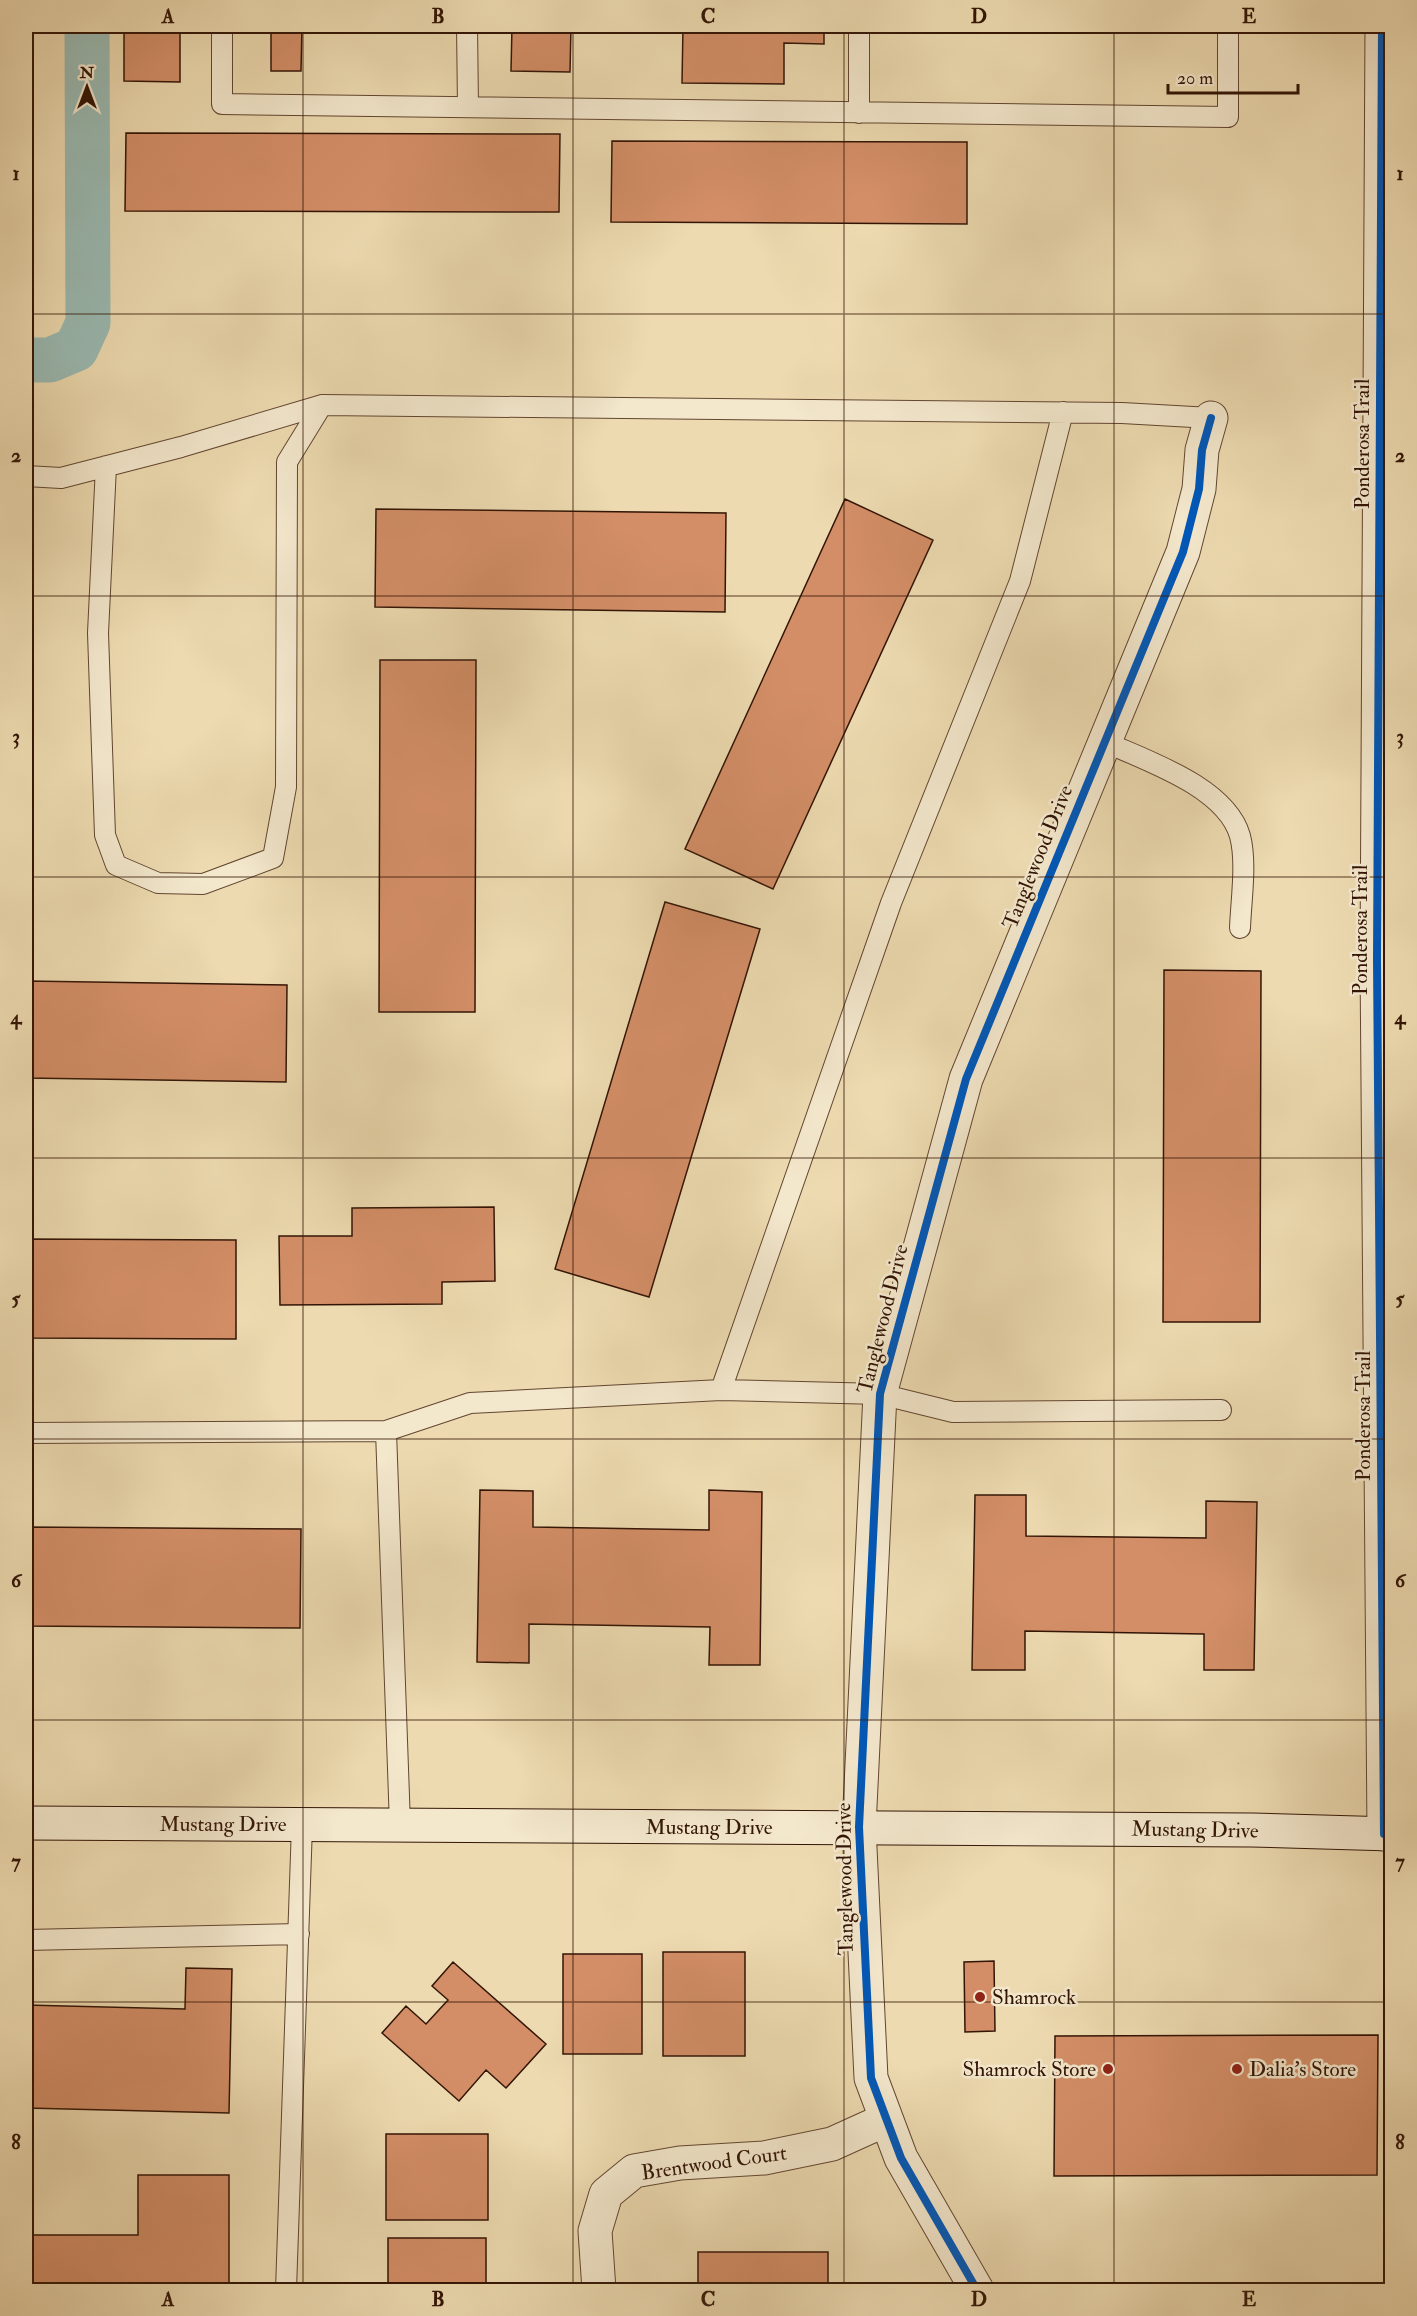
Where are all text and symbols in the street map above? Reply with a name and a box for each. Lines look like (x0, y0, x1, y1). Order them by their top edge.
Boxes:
text: A (161, 4, 175, 29)
text: B (431, 4, 445, 29)
text: C (701, 4, 715, 29)
text: D (971, 4, 987, 29)
text: E (1242, 4, 1257, 29)
north arrow (57, 57, 117, 117)
scale bar (1168, 57, 1298, 95)
text: N (79, 63, 95, 83)
text: 20 m (1177, 67, 1213, 90)
text: 1 (12, 161, 20, 186)
text: 1 (1396, 161, 1404, 186)
street label: Ponderosa Trail (1349, 378, 1376, 509)
text: 2 (11, 443, 21, 468)
text: 2 (1395, 443, 1405, 468)
text: 3 (12, 724, 20, 749)
text: 3 (1396, 724, 1404, 749)
street label: Tanglewood Drive (997, 781, 1079, 933)
street label: Ponderosa Trail (1347, 864, 1374, 995)
text: 4 (10, 1005, 23, 1030)
text: 4 (1394, 1005, 1407, 1030)
street label: Tanglewood Drive (851, 1241, 915, 1396)
text: 5 (12, 1286, 22, 1311)
text: 5 (1396, 1286, 1406, 1311)
street label: Ponderosa Trail (1350, 1350, 1377, 1481)
text: 6 (11, 1568, 23, 1593)
text: 6 (1395, 1568, 1407, 1593)
street label: Tanglewood Drive (830, 1802, 860, 1956)
street label: Mustang Drive (159, 1811, 287, 1838)
street label: Mustang Drive (645, 1814, 773, 1841)
street label: Mustang Drive (1131, 1815, 1259, 1845)
text: 7 (11, 1849, 21, 1874)
text: 7 (1395, 1849, 1405, 1874)
place label: Shamrock (992, 1984, 1076, 2011)
marker: Shamrock (973, 1990, 987, 2004)
place label: Shamrock Store (963, 2056, 1096, 2083)
place label: Dalia's Store (1249, 2056, 1356, 2083)
marker: Shamrock Store (1101, 2062, 1115, 2076)
marker: Dalia's Store (1230, 2062, 1244, 2076)
text: 8 (11, 2130, 21, 2155)
text: 8 (1395, 2130, 1405, 2155)
street label: Brentwood Court (640, 2139, 789, 2187)
text: A (161, 2287, 175, 2312)
text: B (431, 2287, 445, 2312)
text: C (701, 2287, 715, 2312)
text: D (971, 2287, 987, 2312)
text: E (1242, 2287, 1257, 2312)

